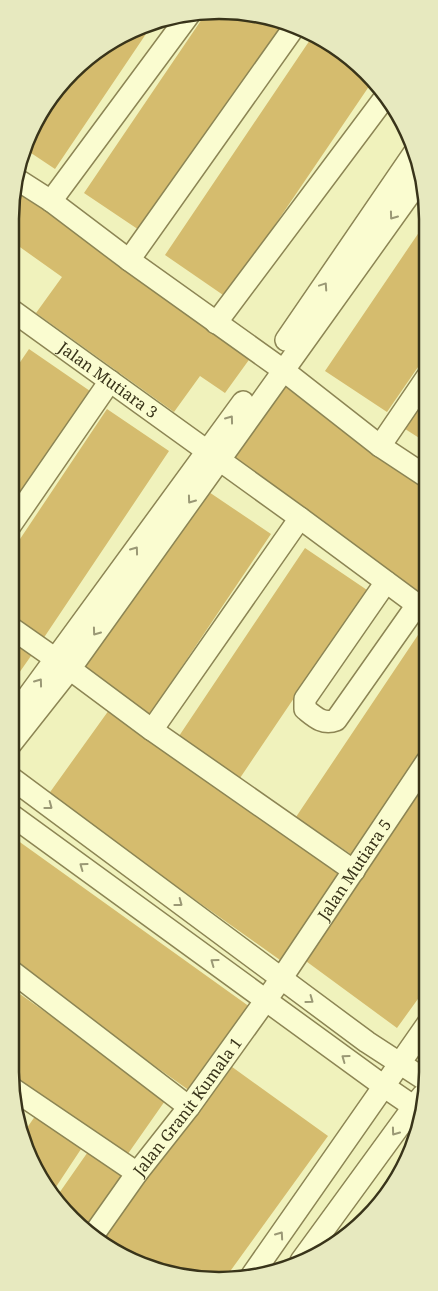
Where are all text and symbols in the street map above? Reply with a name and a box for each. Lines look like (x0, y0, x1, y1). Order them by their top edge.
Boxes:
one-way arrow (390, 210, 399, 220)
one-way arrow (317, 282, 327, 291)
street label: Jalan Mutiara 3 (53, 336, 162, 423)
one-way arrow (224, 415, 233, 425)
one-way arrow (188, 494, 197, 504)
one-way arrow (129, 547, 137, 556)
one-way arrow (93, 626, 102, 636)
one-way arrow (33, 678, 42, 688)
one-way arrow (43, 800, 53, 809)
street label: Jalan Mutiara 5 (312, 815, 396, 925)
one-way arrow (80, 864, 89, 872)
one-way arrow (173, 898, 182, 906)
one-way arrow (210, 959, 220, 968)
one-way arrow (304, 994, 314, 1003)
street label: Jalan Granit Kumala 1 (127, 1033, 247, 1181)
one-way arrow (341, 1055, 351, 1064)
one-way arrow (392, 1126, 401, 1136)
one-way arrow (274, 1232, 283, 1241)

